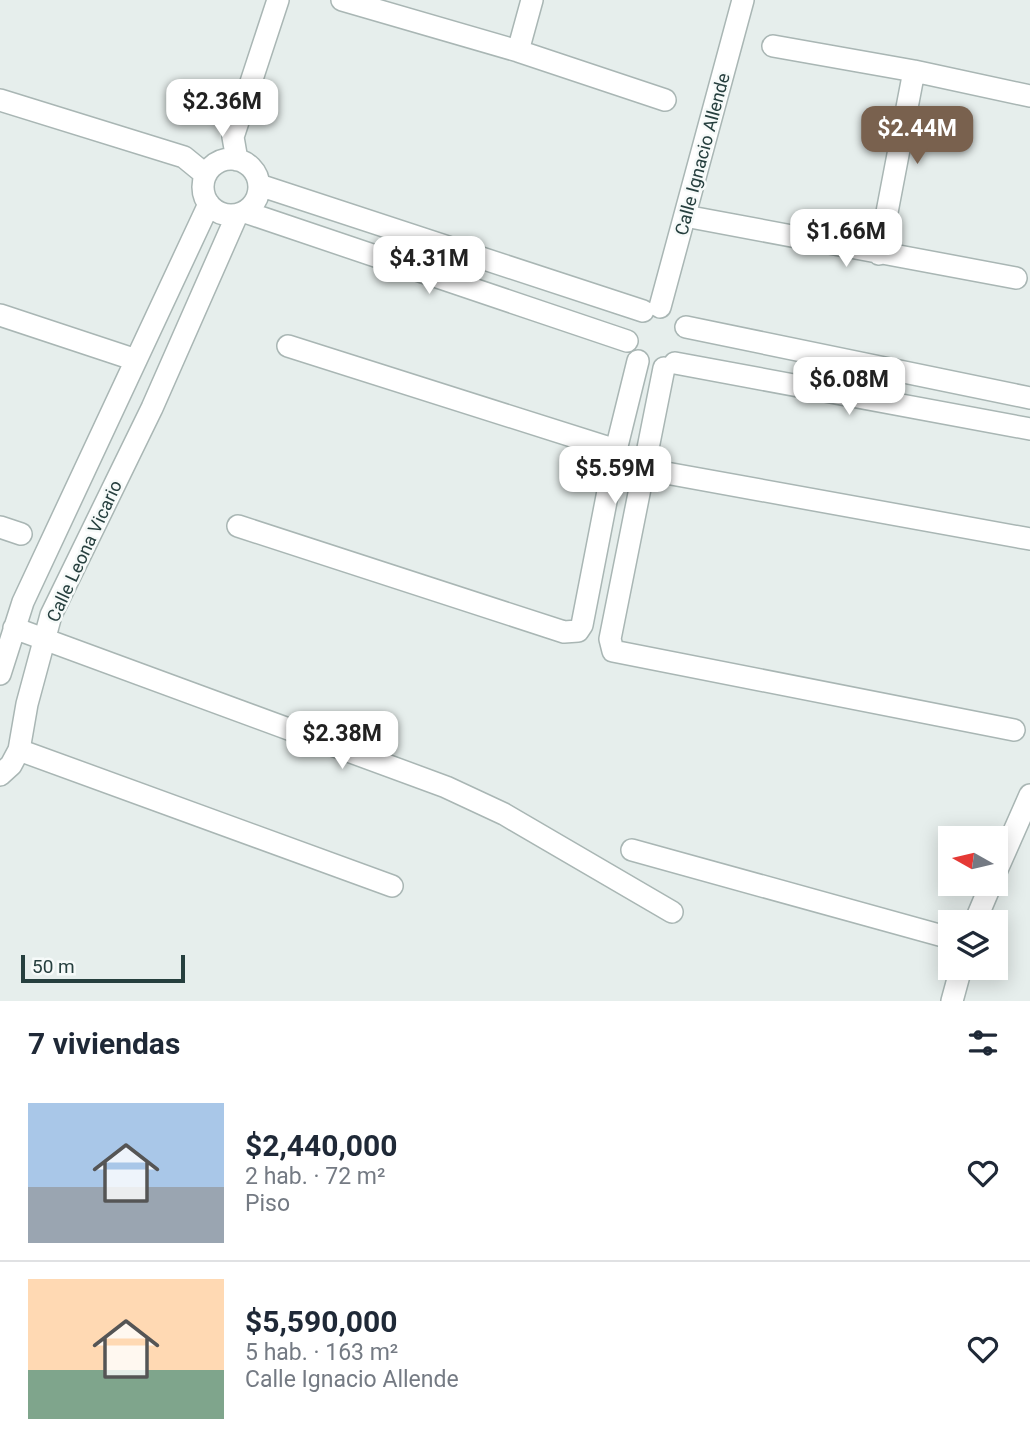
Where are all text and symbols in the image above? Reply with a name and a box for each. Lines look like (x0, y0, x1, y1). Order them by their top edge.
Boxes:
street label: Calle Ignacio Allende (670, 71, 734, 237)
pin: $2.36M (165, 80, 279, 139)
text: $2.36M (182, 88, 262, 115)
pin: $2.44M (860, 106, 974, 166)
text: $2.44M (877, 115, 957, 142)
pin: $1.66M (789, 210, 903, 269)
text: $1.66M (806, 218, 886, 245)
pin: $4.31M (372, 236, 486, 296)
text: $4.31M (389, 245, 469, 272)
pin: $6.08M (792, 358, 906, 417)
text: $6.08M (809, 366, 889, 393)
pin: $5.59M (558, 447, 672, 506)
text: $5.59M (575, 455, 655, 482)
street label: Calle Leona Vicario (42, 477, 126, 625)
pin: $2.38M (285, 712, 399, 771)
text: $2.38M (302, 720, 382, 747)
north arrow (938, 826, 1008, 896)
map controls (938, 826, 1008, 980)
button: layers (938, 910, 1008, 980)
scale bar (21, 952, 186, 984)
text: 50 m (32, 955, 75, 978)
icon: filters (964, 1024, 1002, 1062)
text: 7 viviendas (28, 1026, 180, 1061)
text: $2,440,000 (245, 1128, 397, 1163)
icon: home (84, 1131, 168, 1215)
icon: heart (964, 1154, 1002, 1192)
text: 2 hab. · 72 m² (245, 1163, 385, 1190)
text: Piso (245, 1190, 290, 1217)
text: $5,590,000 (245, 1304, 397, 1339)
icon: home (84, 1307, 168, 1391)
icon: heart (964, 1330, 1002, 1368)
text: 5 hab. · 163 m² (245, 1339, 398, 1366)
text: Calle Ignacio Allende (245, 1366, 459, 1393)

